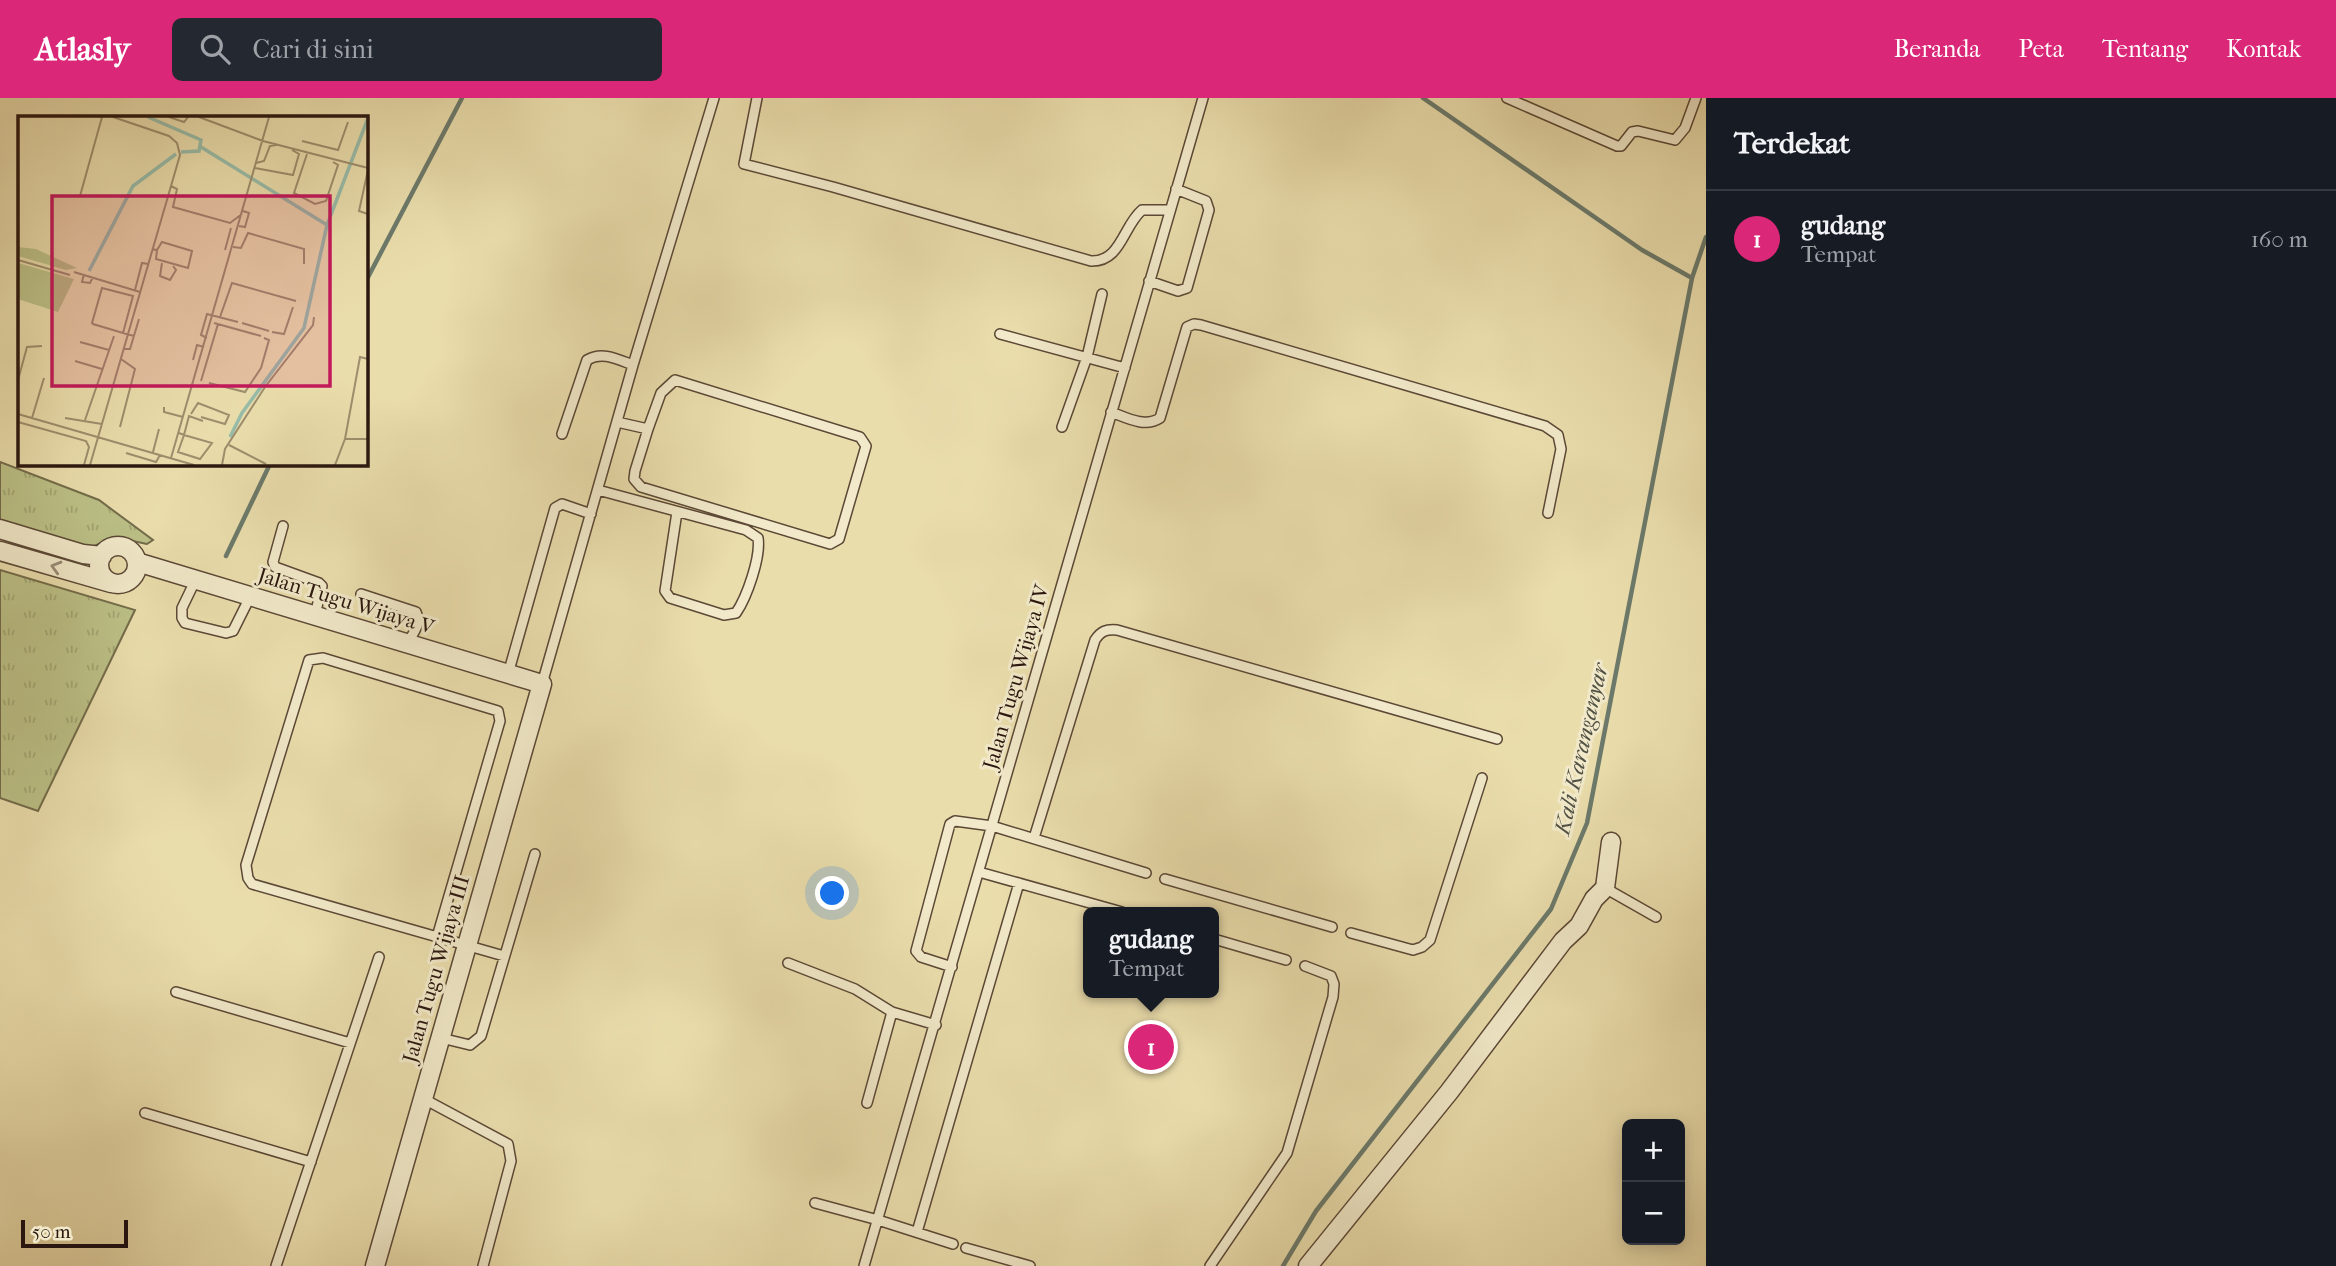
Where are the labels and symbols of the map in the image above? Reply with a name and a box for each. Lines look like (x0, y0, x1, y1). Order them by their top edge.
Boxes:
inset map (18, 116, 368, 466)
one-way arrow (50, 560, 62, 575)
street label: Jalan Tugu Wijaya V (253, 562, 438, 640)
street label: Jalan Tugu Wijaya IV (978, 581, 1054, 774)
water label: Kali Karanganyar (1548, 659, 1614, 839)
street label: Jalan Tugu Wijaya III (397, 872, 474, 1067)
your location (815, 876, 849, 910)
pin: 1 (1128, 1021, 1174, 1073)
scale bar (21, 1217, 128, 1249)

